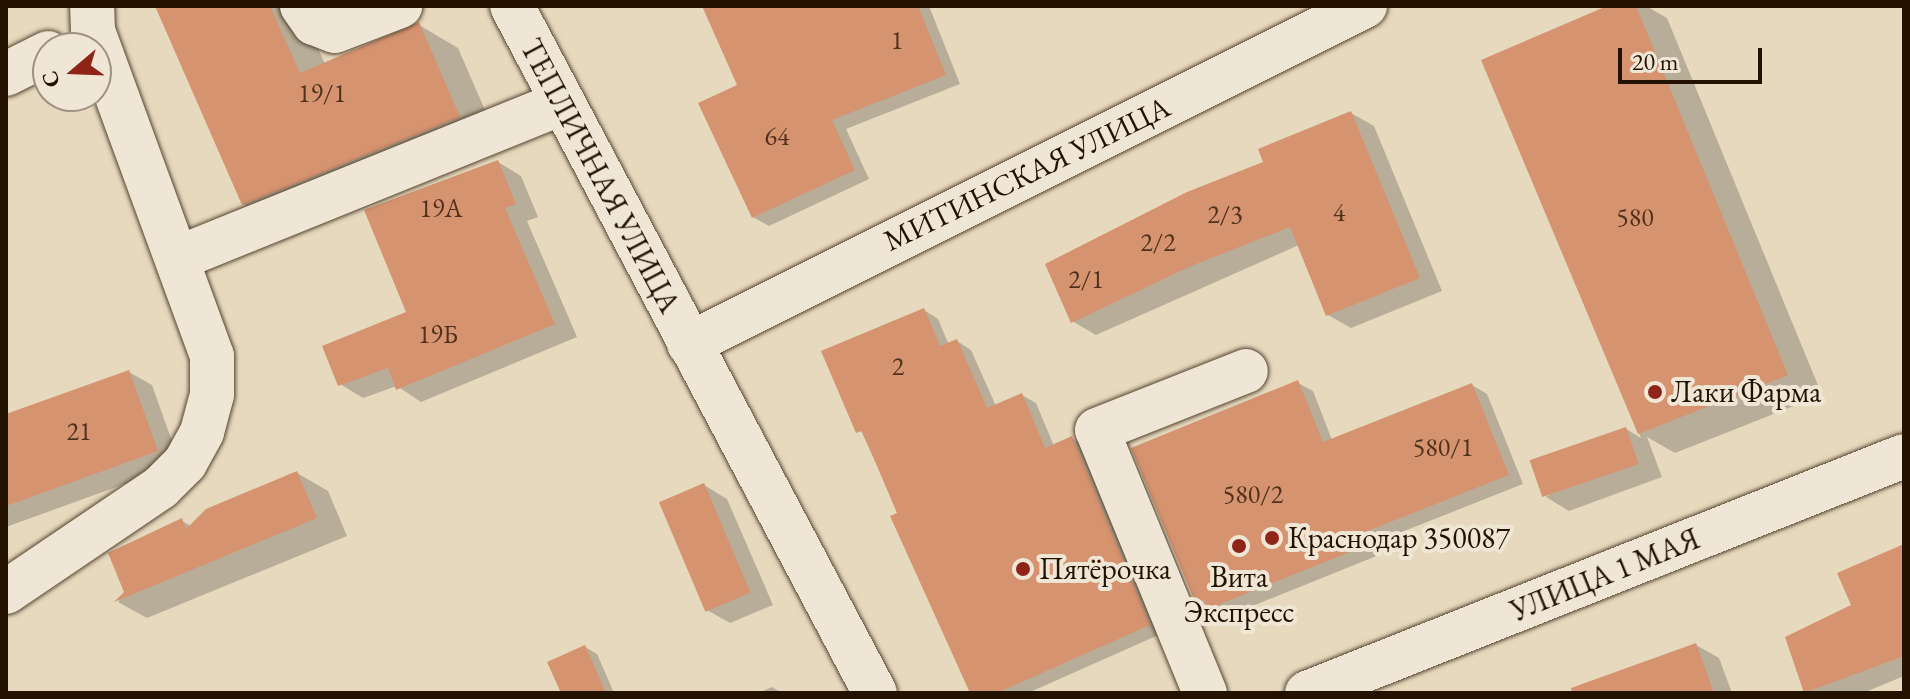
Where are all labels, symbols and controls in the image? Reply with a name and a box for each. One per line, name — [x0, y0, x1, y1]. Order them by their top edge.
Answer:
house number: 1 — [891, 25, 903, 57]
north arrow — [32, 32, 112, 112]
scale bar — [1622, 32, 1766, 82]
street label: ТЕПЛИЧНАЯ УЛИЦА — [512, 33, 688, 319]
text: 20 m — [1632, 46, 1679, 77]
text: С — [34, 67, 67, 91]
house number: 19/1 — [298, 78, 346, 110]
street label: МИТИНСКАЯ УЛИЦА — [878, 89, 1176, 259]
house number: 64 — [765, 121, 789, 153]
house number: 19А — [420, 193, 462, 225]
house number: 4 — [1333, 197, 1345, 229]
house number: 2/3 — [1207, 199, 1243, 231]
house number: 580 — [1616, 202, 1654, 234]
house number: 2/2 — [1140, 227, 1176, 259]
house number: 2/1 — [1068, 264, 1104, 296]
house number: 19Б — [418, 319, 458, 351]
house number: 2 — [892, 351, 904, 383]
place label: Лаки Фарма — [1671, 374, 1821, 410]
marker: Лаки Фарма — [1646, 383, 1664, 401]
house number: 21 — [67, 416, 91, 448]
house number: 580/1 — [1413, 432, 1473, 464]
house number: 580/2 — [1223, 479, 1283, 511]
place label: Краснодар 350087 — [1288, 520, 1510, 556]
street label: УЛИЦА 1 МАЯ — [1505, 521, 1705, 629]
marker: Краснодар 350087 — [1263, 529, 1281, 547]
marker: Вита Экспресс — [1230, 537, 1248, 555]
place label: Пятёрочка — [1039, 551, 1171, 587]
place label: Вита Экспресс — [1184, 559, 1294, 630]
marker: Пятёрочка — [1014, 560, 1032, 578]

